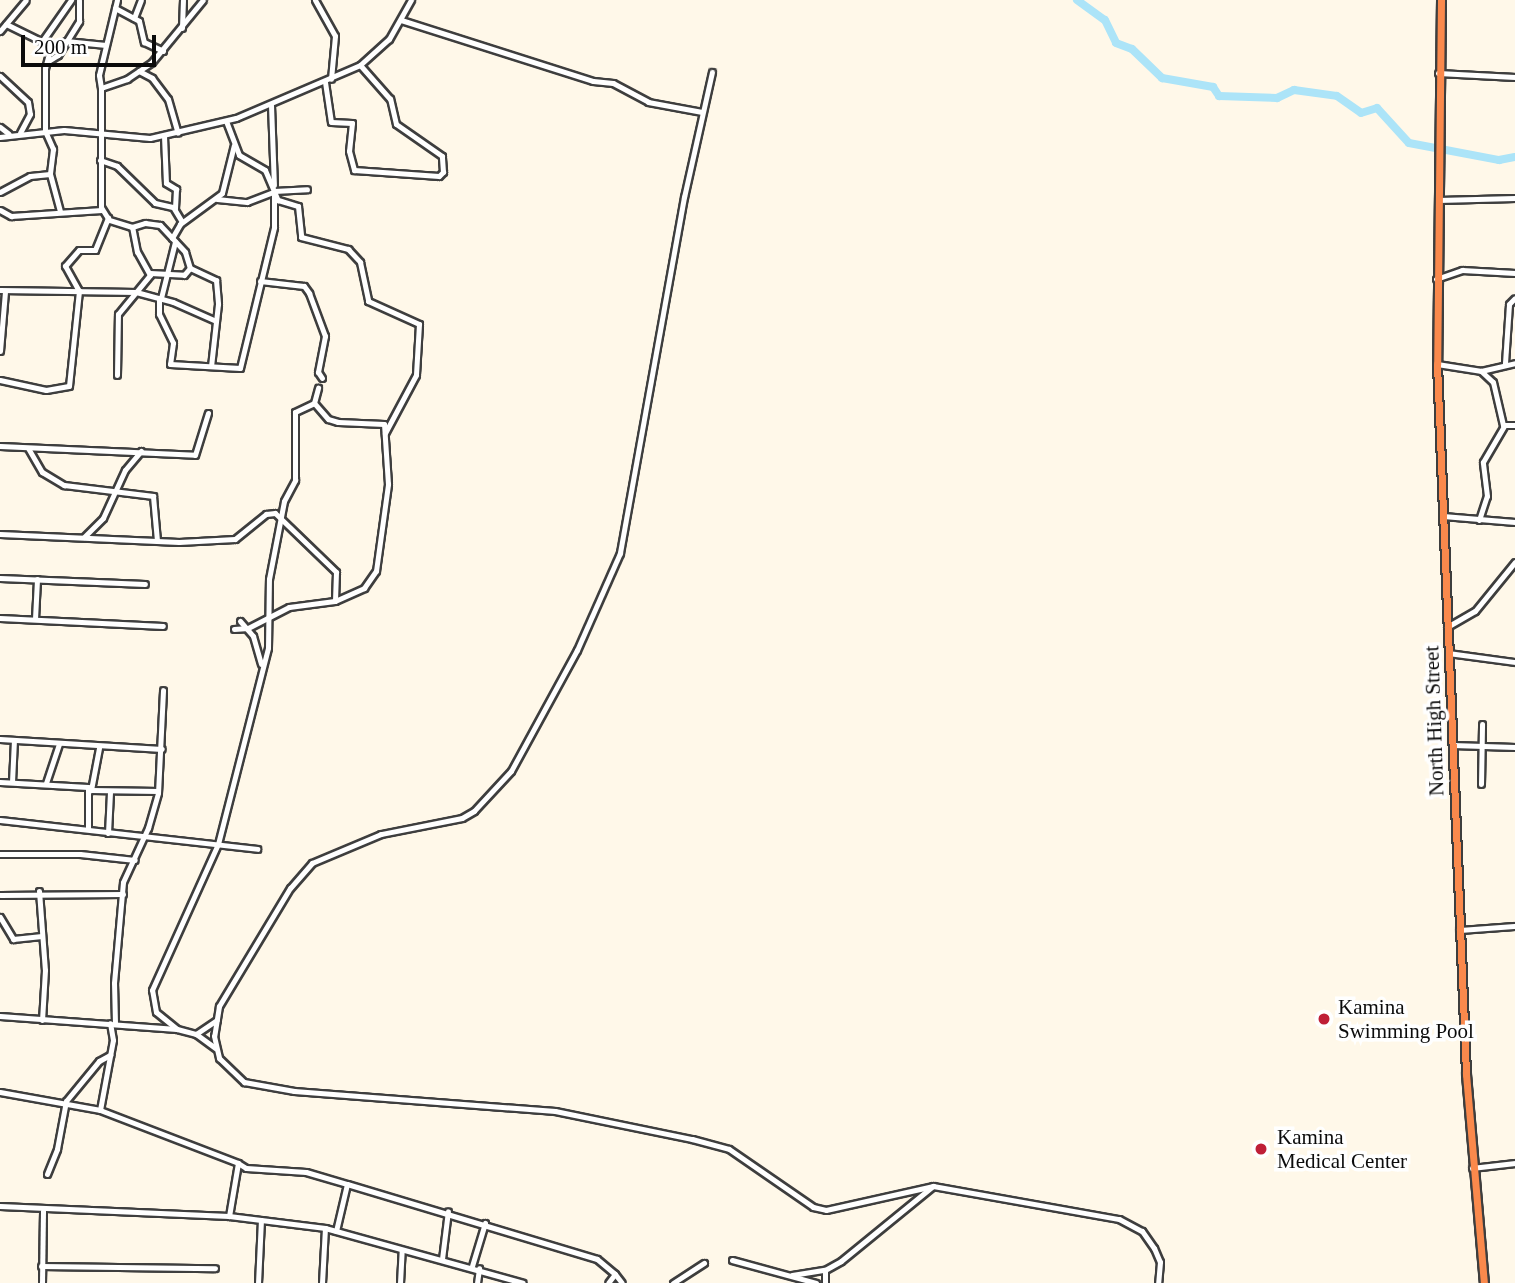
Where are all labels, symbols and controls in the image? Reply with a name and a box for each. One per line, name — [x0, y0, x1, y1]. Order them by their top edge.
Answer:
scale bar — [24, 21, 159, 65]
text: 200 m — [34, 35, 87, 59]
street label: North High Street — [1419, 645, 1449, 797]
place label: Kamina Swimming Pool — [1338, 994, 1474, 1044]
marker: Kamina Swimming Pool — [1316, 1011, 1332, 1027]
place label: Kamina Medical Center — [1277, 1124, 1407, 1174]
marker: Kamina Medical Center — [1251, 1139, 1271, 1159]

